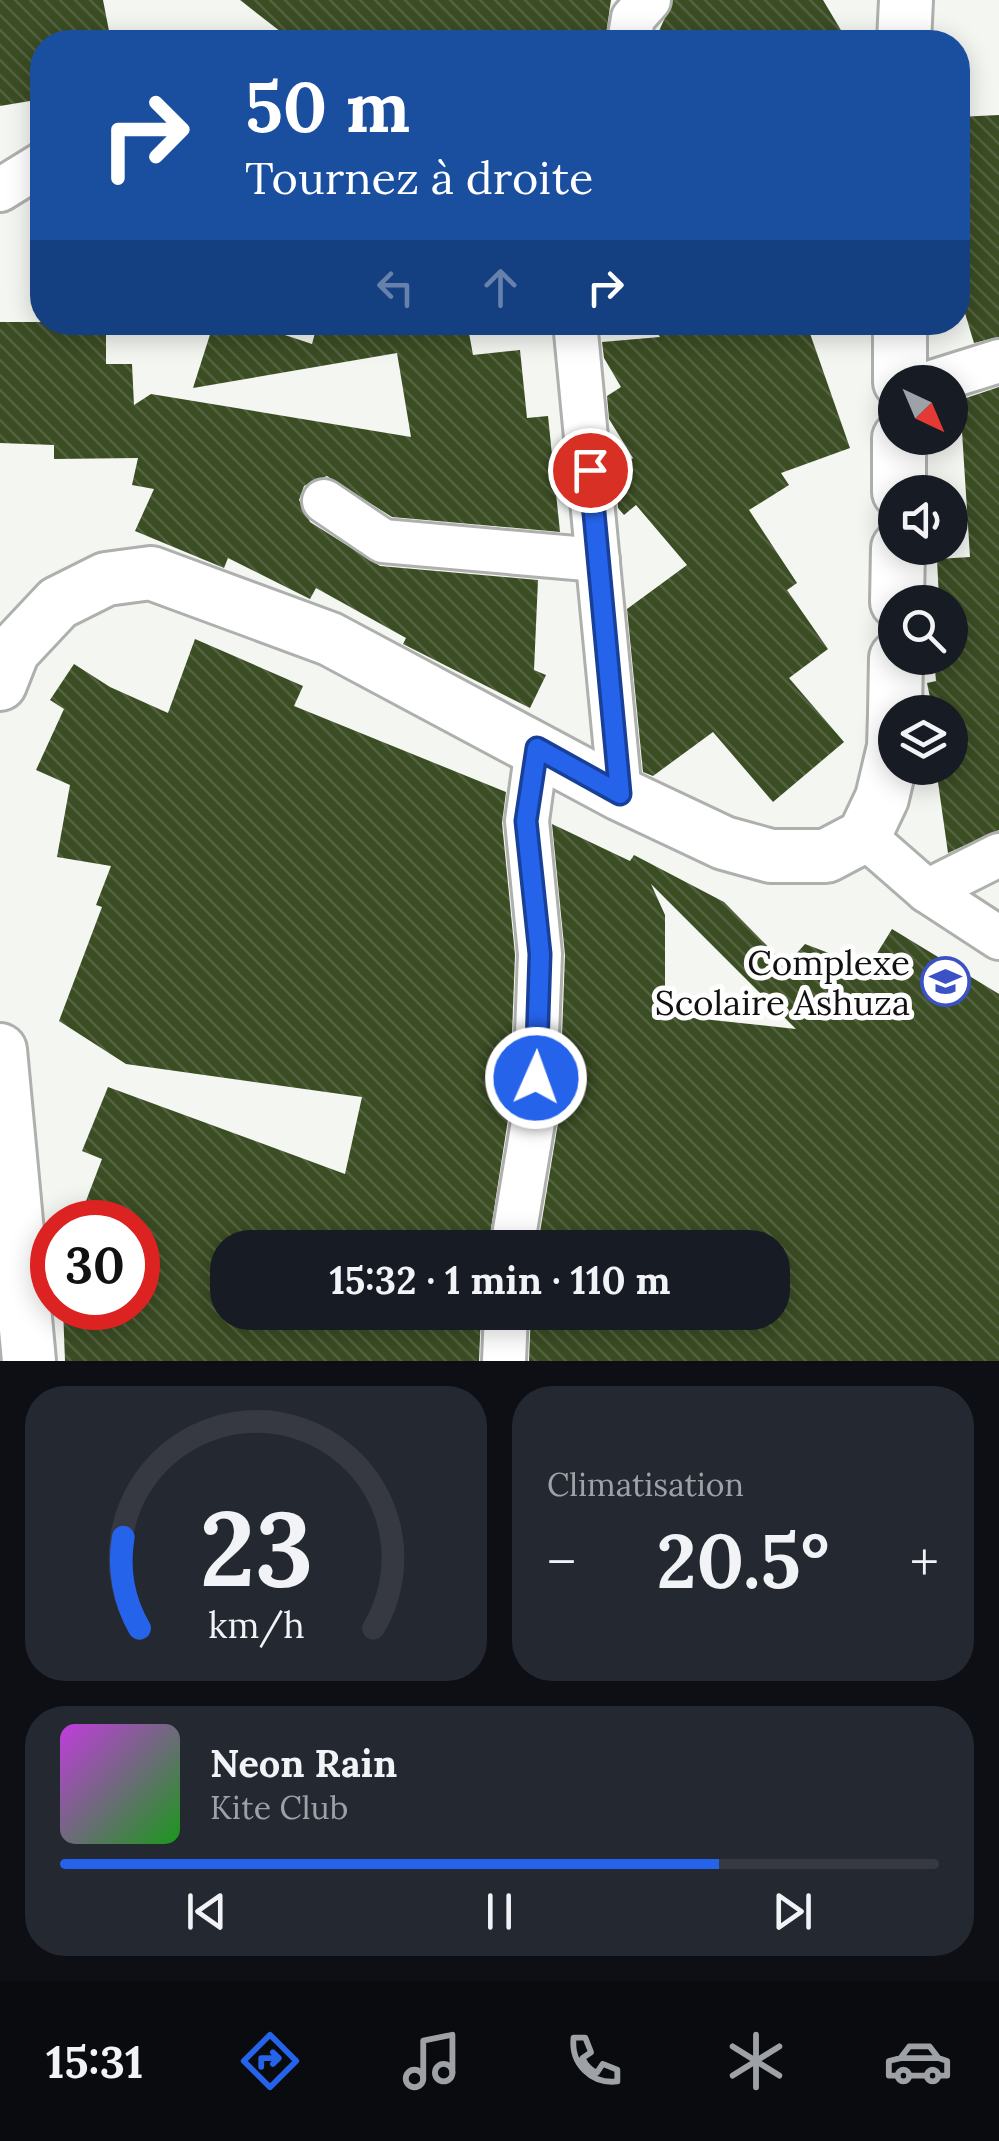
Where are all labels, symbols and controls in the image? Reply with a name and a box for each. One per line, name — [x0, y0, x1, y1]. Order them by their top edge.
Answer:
text: 50 m — [245, 62, 410, 151]
icon: right — [80, 70, 210, 200]
text: Tournez à droite — [245, 149, 593, 206]
icon: left — [368, 260, 423, 315]
icon: ahead — [473, 260, 528, 315]
icon: right — [578, 260, 633, 315]
north arrow — [878, 365, 968, 455]
map controls — [878, 365, 968, 785]
pin — [548, 428, 633, 513]
icon: arrive — [563, 443, 618, 498]
button: sound — [878, 475, 968, 565]
button: search — [878, 585, 968, 675]
button: layers — [878, 695, 968, 785]
place label: Complexe Scolaire Ashuza — [655, 940, 910, 1025]
school or university icon: Complexe Scolaire Ashuza — [919, 956, 971, 1008]
position arrow — [484, 1026, 588, 1130]
speed limit sign: 30 — [30, 1200, 160, 1330]
text: 15:32 · 1 min · 110 m — [329, 1256, 671, 1304]
text: Climatisation — [547, 1464, 744, 1505]
text: 23 — [199, 1481, 313, 1614]
text: 20.5° — [656, 1513, 830, 1609]
text: − — [547, 1527, 576, 1597]
text: + — [910, 1527, 939, 1597]
text: km/h — [208, 1602, 304, 1648]
text: Neon Rain — [210, 1739, 397, 1787]
text: Kite Club — [210, 1787, 348, 1828]
icon: previous — [179, 1884, 234, 1939]
icon: pause — [472, 1884, 527, 1939]
icon: next — [765, 1884, 820, 1939]
icon: directions — [235, 2026, 305, 2096]
icon: music — [397, 2026, 467, 2096]
icon: phone — [559, 2026, 629, 2096]
icon: climate — [721, 2026, 791, 2096]
icon: car — [883, 2026, 953, 2096]
text: 15:31 — [46, 2033, 143, 2090]

